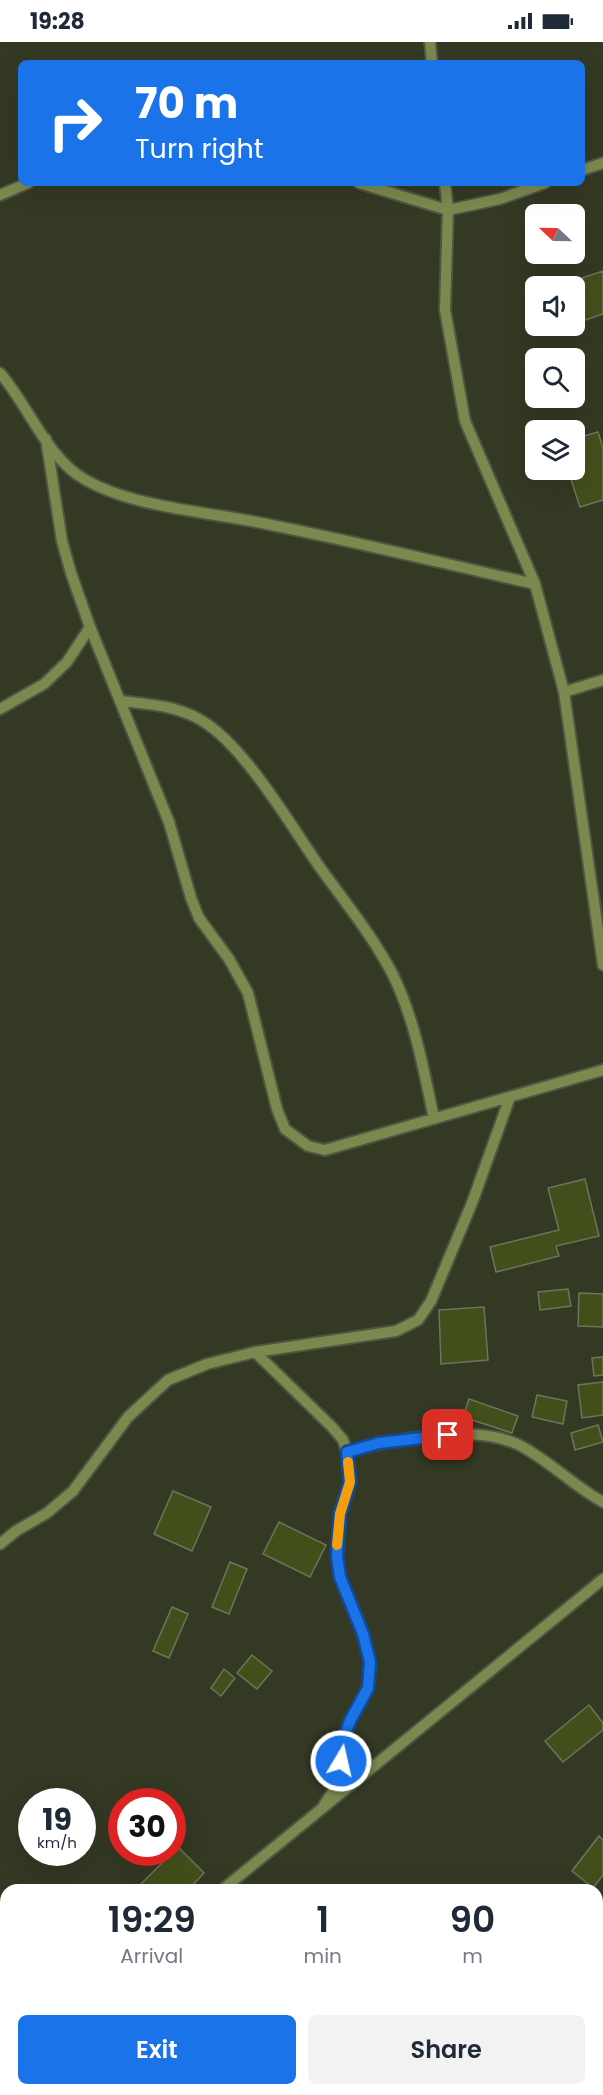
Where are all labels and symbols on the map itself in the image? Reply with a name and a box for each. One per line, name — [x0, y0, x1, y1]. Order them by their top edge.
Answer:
north arrow — [525, 204, 585, 264]
pin — [422, 1409, 473, 1460]
position arrow — [309, 1729, 373, 1793]
speed limit sign: 30 — [108, 1788, 186, 1866]

